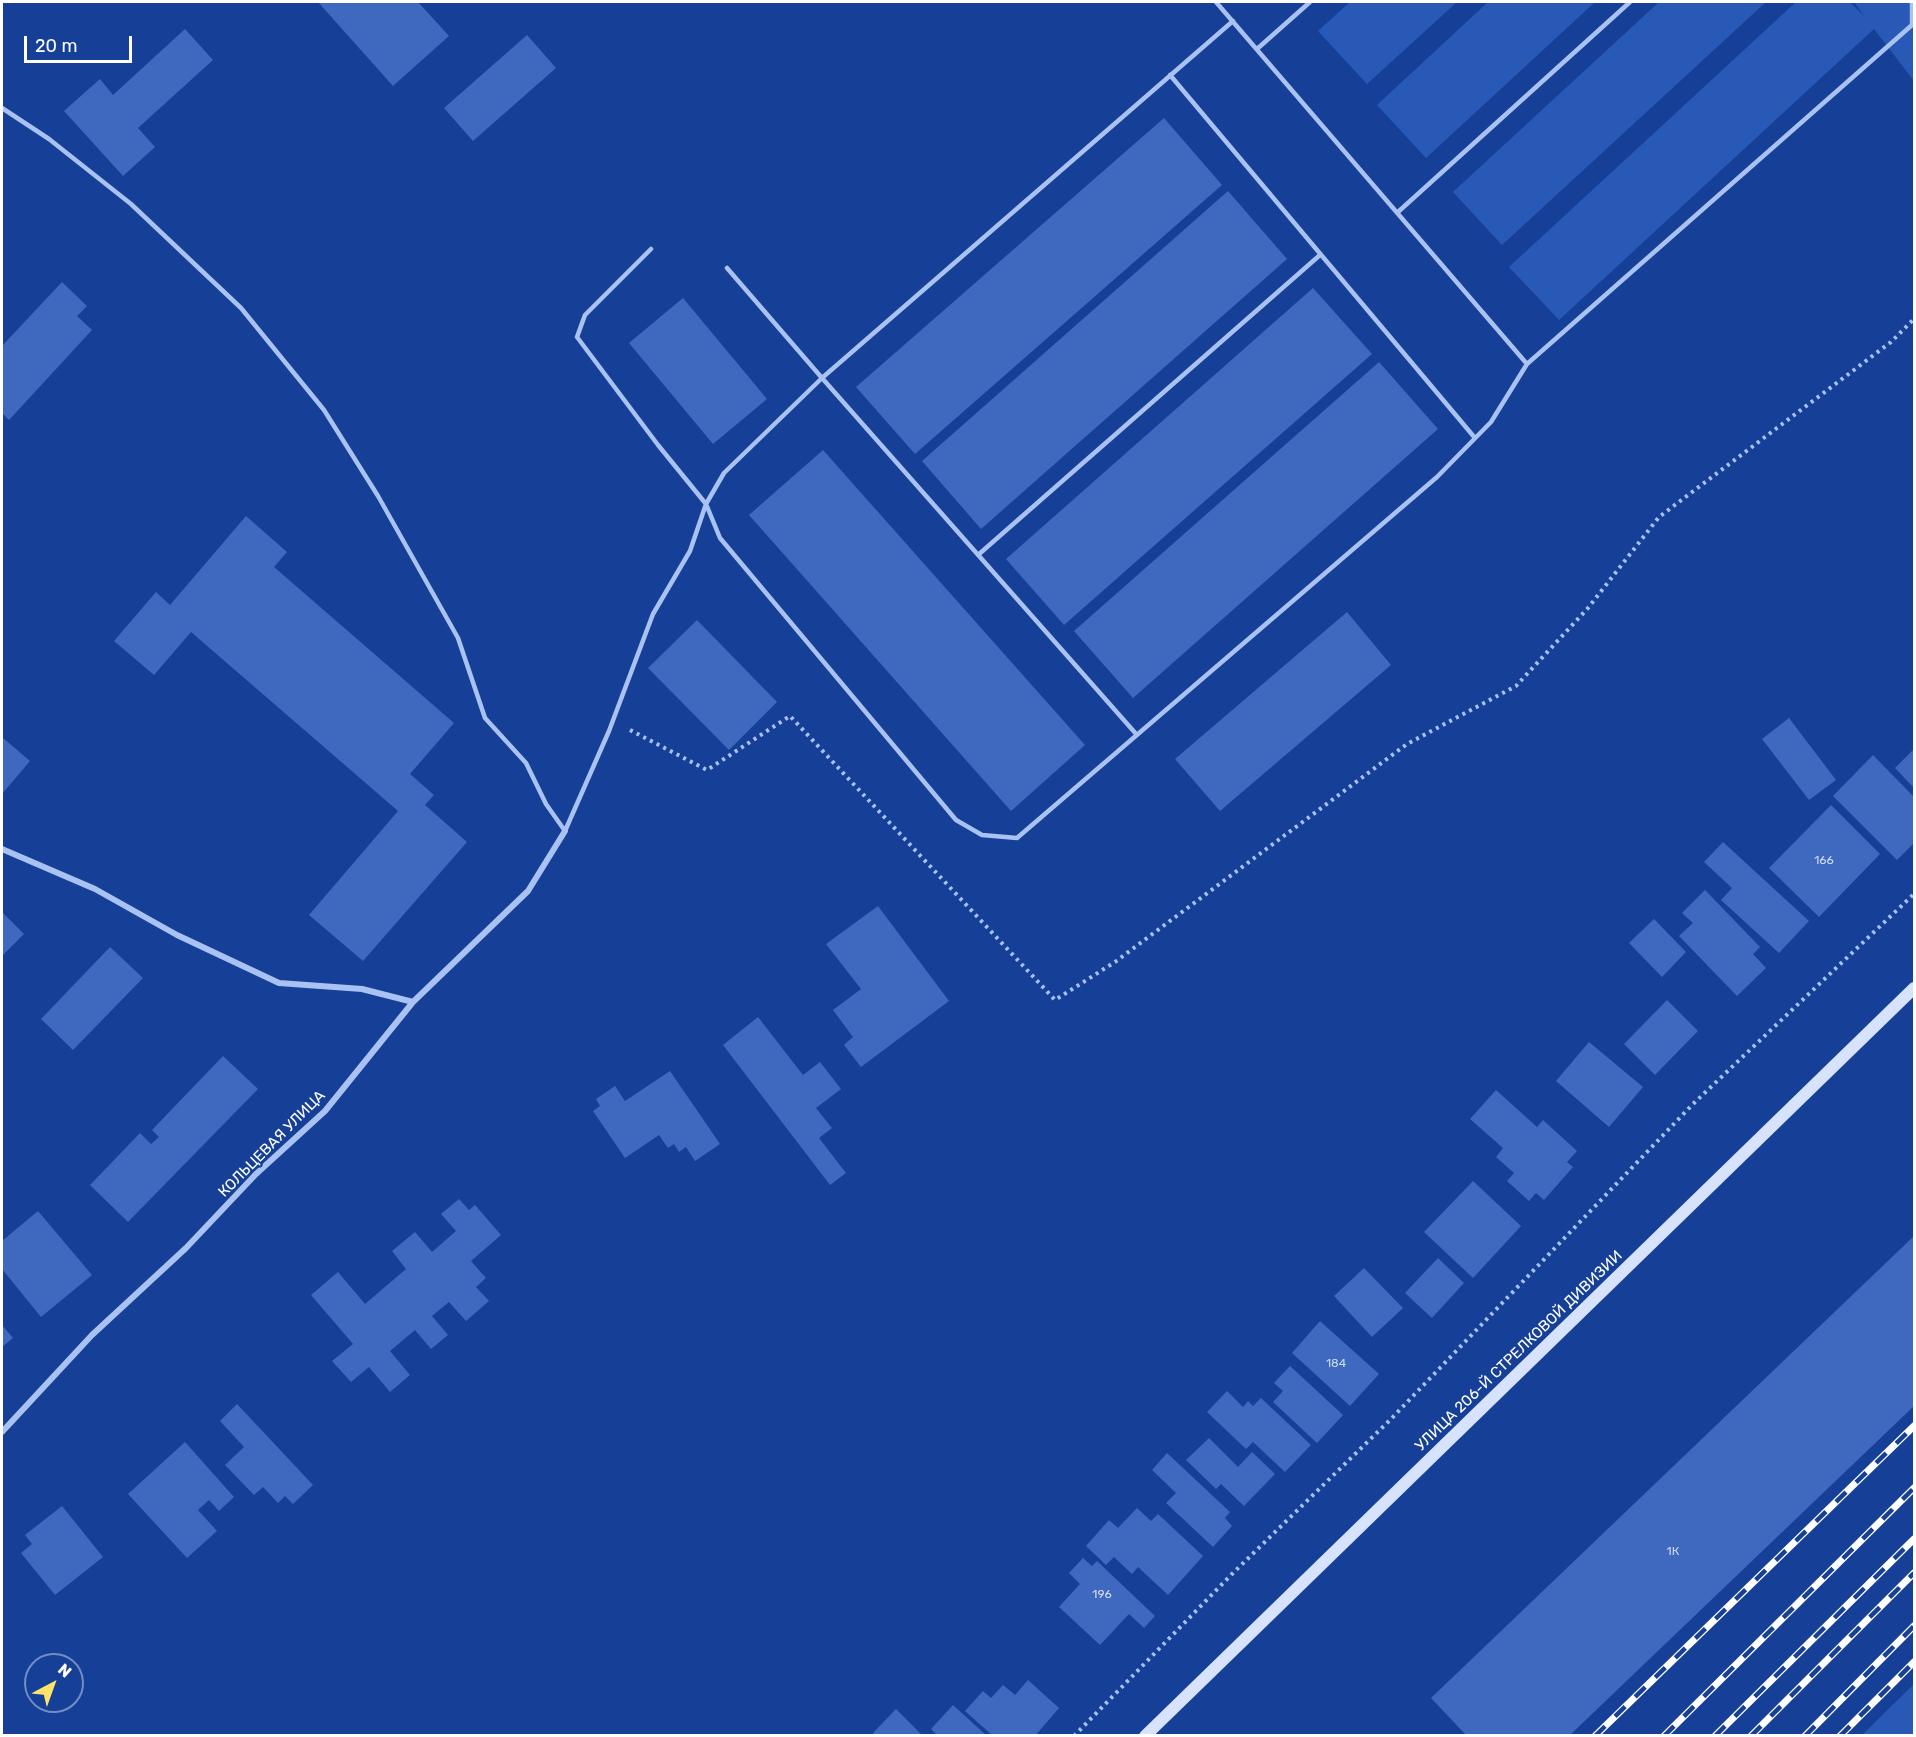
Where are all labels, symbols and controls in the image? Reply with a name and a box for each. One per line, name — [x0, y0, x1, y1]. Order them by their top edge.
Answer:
scale bar — [27, 24, 135, 62]
text: 20 m — [35, 35, 77, 57]
house number: 166 — [1814, 854, 1834, 868]
street label: КОЛЬЦЕВАЯ УЛИЦА — [215, 1087, 329, 1201]
street label: УЛИЦА 206-Й СТРЕЛКОВОЙ ДИВИЗИИ — [1412, 1247, 1626, 1455]
house number: 184 — [1326, 1357, 1346, 1371]
house number: 1К — [1667, 1545, 1679, 1559]
house number: 196 — [1092, 1588, 1112, 1602]
north arrow — [24, 1653, 84, 1713]
text: N — [54, 1660, 75, 1681]

